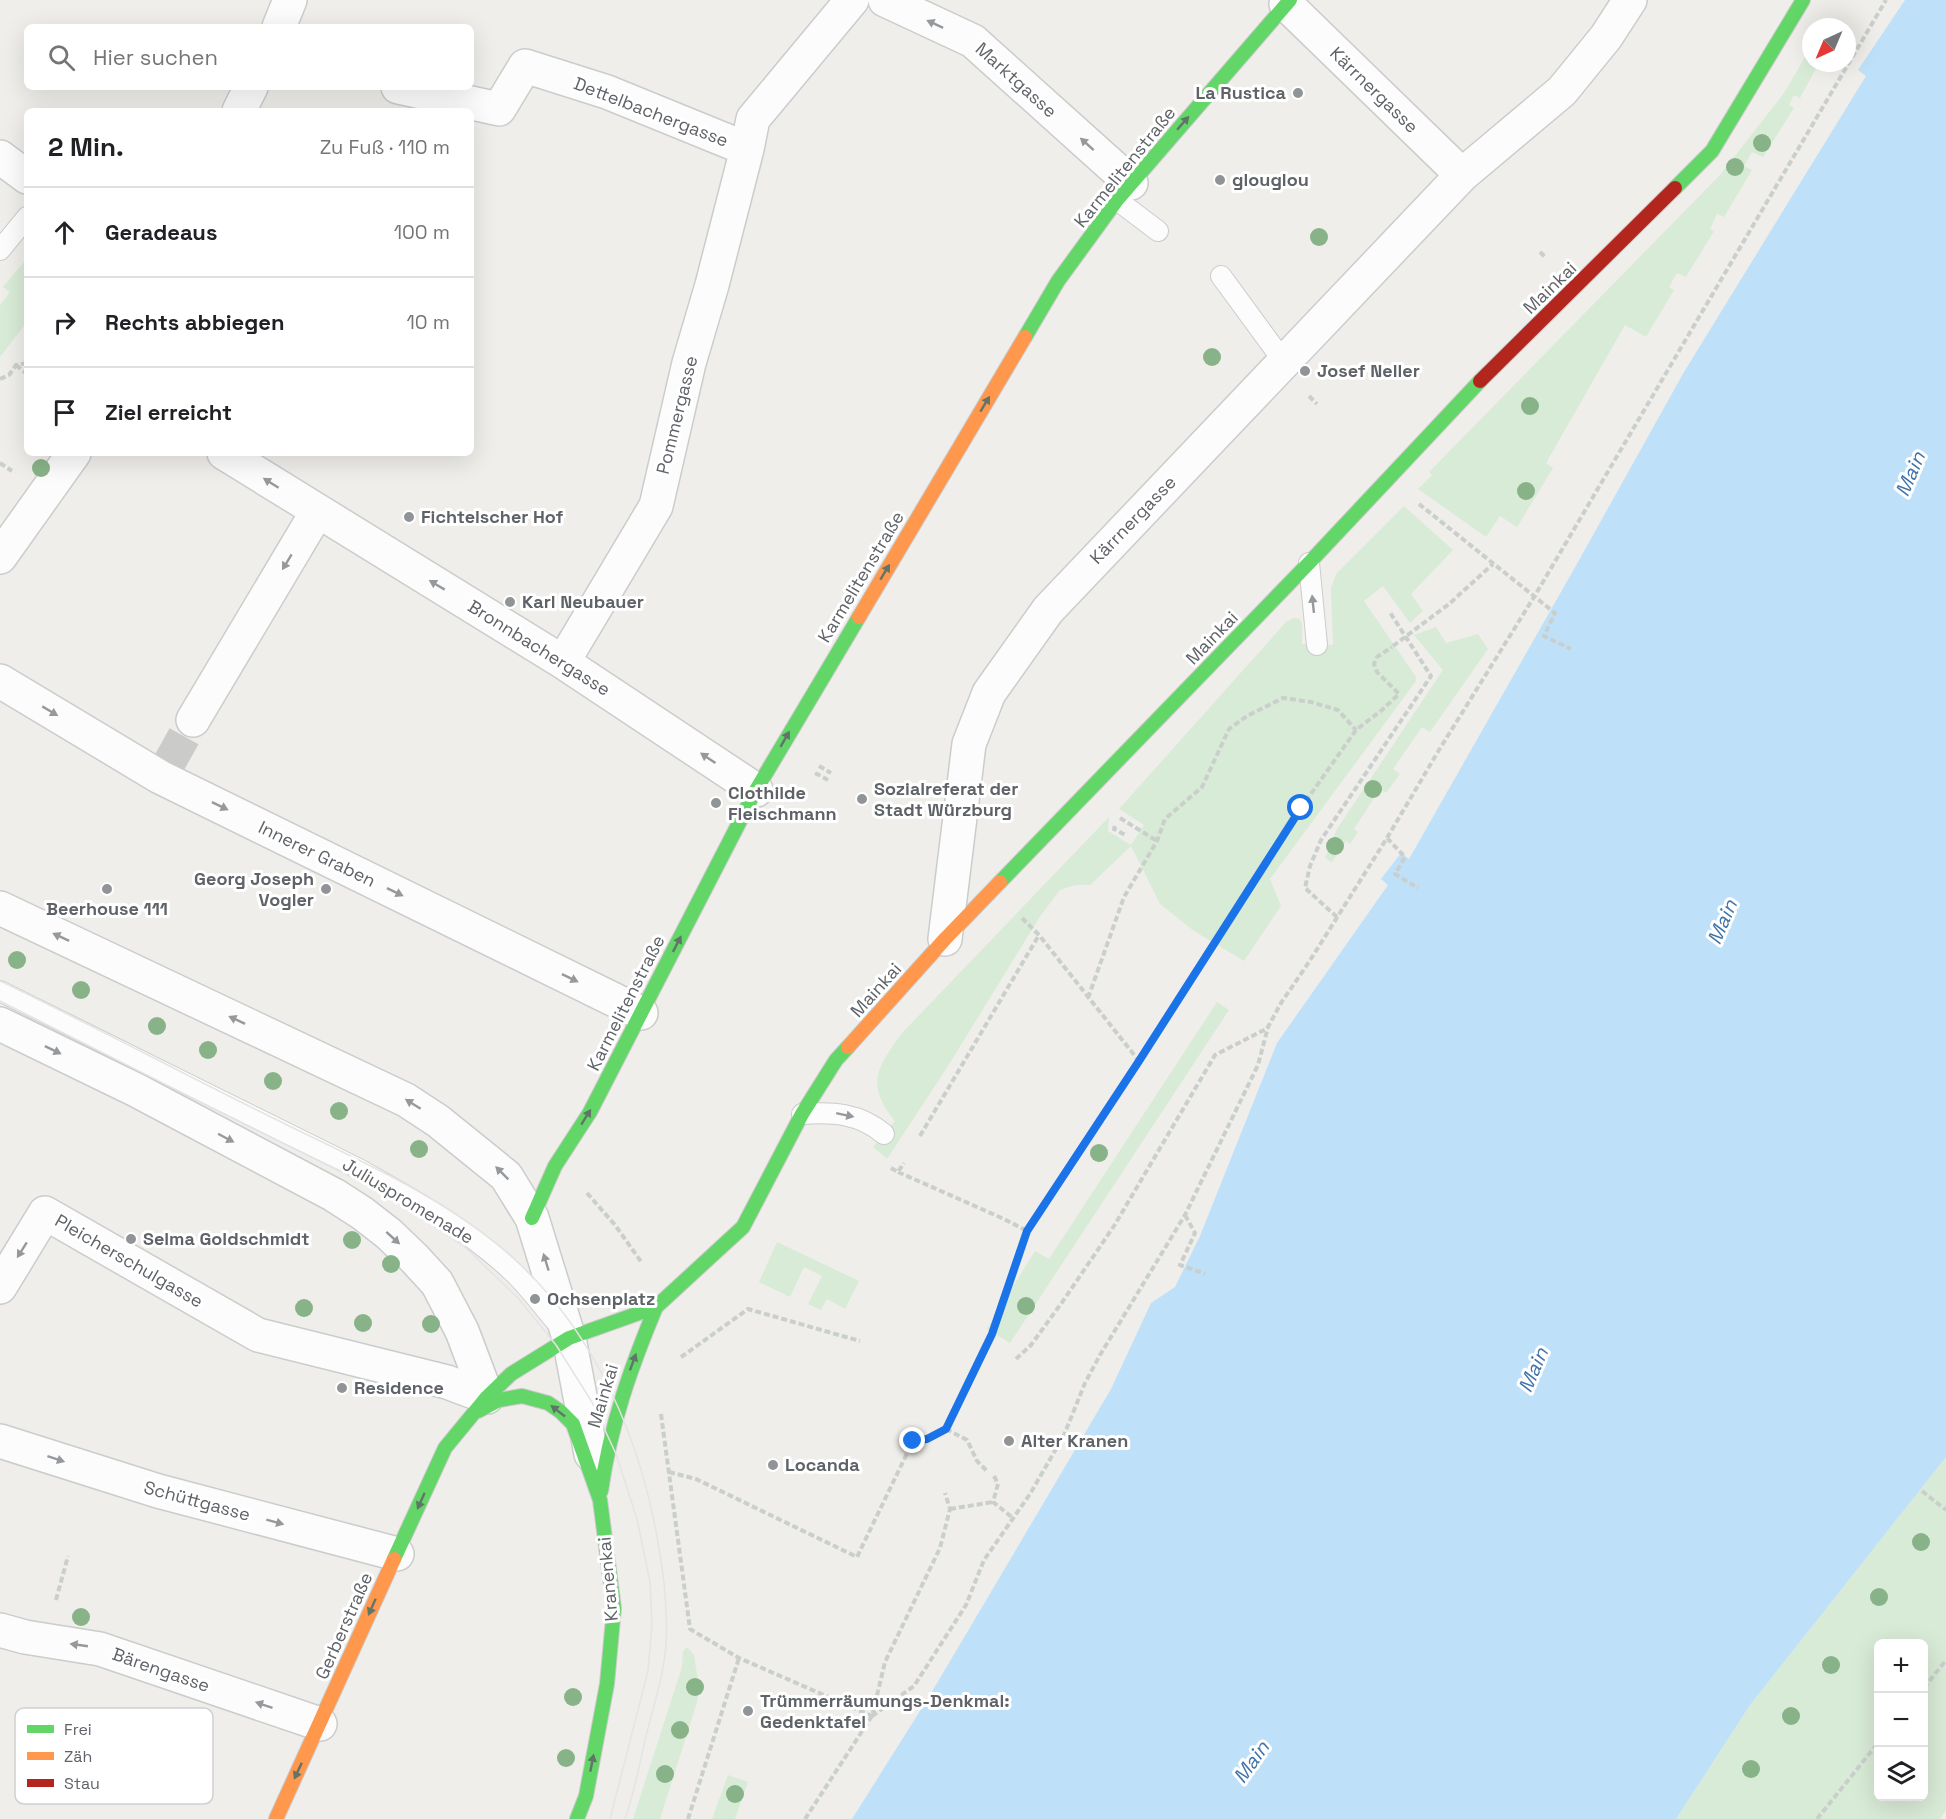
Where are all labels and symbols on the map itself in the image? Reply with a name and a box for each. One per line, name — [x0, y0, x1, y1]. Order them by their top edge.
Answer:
north arrow — [1802, 18, 1856, 72]
one-way arrow — [927, 19, 944, 28]
street label: Marktgasse — [971, 37, 1062, 122]
street label: Kärrnergasse — [1325, 42, 1424, 138]
street label: Dettelbachergasse — [571, 71, 732, 152]
place label: La Rustica — [1196, 81, 1287, 104]
marker: La Rustica — [1291, 86, 1305, 100]
street label: Karmelitenstraße — [1069, 102, 1180, 232]
one-way arrow — [1176, 116, 1189, 131]
one-way arrow — [1080, 138, 1095, 151]
place label: glouglou — [1232, 168, 1309, 191]
marker: glouglou — [1213, 173, 1227, 187]
street label: Mainkai — [1518, 257, 1581, 319]
street label: Pommergasse — [651, 353, 702, 476]
place label: Josef Neller — [1317, 359, 1420, 382]
marker: Josef Neller — [1298, 364, 1312, 378]
one-way arrow — [980, 395, 990, 412]
water label: Main — [1889, 447, 1931, 500]
street label: Kärrnergasse — [1085, 470, 1181, 569]
one-way arrow — [263, 477, 279, 488]
place label: Fichtelscher Hof — [421, 505, 564, 528]
street label: Karmelitenstraße — [812, 507, 909, 647]
marker: Fichtelscher Hof — [402, 510, 416, 524]
one-way arrow — [282, 554, 293, 570]
one-way arrow — [880, 563, 890, 580]
one-way arrow — [429, 580, 445, 591]
place label: Karl Neubauer — [522, 590, 644, 613]
street label: Bronnbachergasse — [464, 594, 615, 701]
one-way arrow — [1308, 594, 1318, 613]
marker: Karl Neubauer — [503, 595, 517, 609]
street label: Mainkai — [1181, 606, 1243, 669]
one-way arrow — [42, 705, 58, 716]
one-way arrow — [780, 731, 791, 747]
one-way arrow — [700, 752, 716, 764]
place label: Sozialreferat der Stadt Würzburg — [874, 777, 1018, 821]
place label: Clothilde Fleischmann — [728, 781, 837, 825]
marker: Sozialreferat der Stadt Würzburg — [855, 792, 869, 806]
route start — [1287, 794, 1313, 820]
marker: Clothilde Fleischmann — [709, 796, 723, 810]
one-way arrow — [211, 802, 228, 811]
street label: Innerer Graben — [255, 815, 380, 892]
place label: Georg Joseph Vogler — [194, 867, 314, 911]
marker: Beerhouse 111 — [100, 882, 114, 896]
marker: Georg Joseph Vogler — [319, 882, 333, 896]
one-way arrow — [386, 888, 403, 897]
water label: Main — [1701, 895, 1743, 948]
place label: Beerhouse 111 — [46, 897, 168, 920]
street label: Karmelitenstraße — [581, 931, 670, 1074]
one-way arrow — [52, 932, 69, 941]
one-way arrow — [672, 935, 682, 952]
street label: Mainkai — [845, 958, 906, 1022]
one-way arrow — [561, 973, 579, 983]
one-way arrow — [229, 1015, 246, 1024]
one-way arrow — [44, 1045, 61, 1054]
one-way arrow — [405, 1099, 421, 1110]
one-way arrow — [581, 1109, 592, 1125]
one-way arrow — [836, 1111, 855, 1120]
one-way arrow — [218, 1133, 235, 1143]
street label: Juliuspromenade — [338, 1152, 478, 1249]
one-way arrow — [495, 1166, 509, 1180]
street label: Pleicherschulgasse — [51, 1209, 207, 1312]
place label: Selma Goldschmidt — [143, 1227, 310, 1250]
one-way arrow — [385, 1231, 400, 1244]
marker: Selma Goldschmidt — [124, 1232, 138, 1246]
one-way arrow — [16, 1242, 27, 1258]
one-way arrow — [541, 1253, 550, 1271]
place label: Ochsenplatz — [547, 1287, 655, 1310]
marker: Ochsenplatz — [528, 1292, 542, 1306]
water label: Main — [1512, 1343, 1554, 1396]
one-way arrow — [629, 1353, 638, 1371]
street label: Mainkai — [582, 1361, 623, 1431]
place label: Residence — [354, 1376, 444, 1399]
marker: Residence — [335, 1381, 349, 1395]
one-way arrow — [550, 1404, 566, 1417]
route end — [899, 1427, 925, 1453]
place label: Alter Kranen — [1021, 1429, 1128, 1452]
marker: Alter Kranen — [1002, 1434, 1016, 1448]
place label: Locanda — [785, 1453, 860, 1476]
one-way arrow — [47, 1455, 65, 1464]
marker: Locanda — [766, 1458, 780, 1472]
street label: Schüttgasse — [141, 1475, 253, 1526]
one-way arrow — [416, 1492, 426, 1510]
one-way arrow — [266, 1518, 285, 1528]
street label: Kranenkai — [592, 1536, 623, 1622]
street label: Gerberstraße — [310, 1569, 377, 1683]
one-way arrow — [368, 1599, 377, 1616]
one-way arrow — [69, 1641, 88, 1650]
street label: Bärengasse — [109, 1642, 213, 1697]
place label: Trümmerräumungs-Denkmal: Gedenktafel — [760, 1689, 1010, 1733]
one-way arrow — [255, 1699, 273, 1709]
marker: Trümmerräumungs-Denkmal: Gedenktafel — [741, 1704, 755, 1718]
legend — [15, 1708, 213, 1804]
text: Frei — [64, 1719, 92, 1740]
water label: Main — [1227, 1735, 1275, 1788]
text: Zäh — [64, 1746, 92, 1767]
one-way arrow — [588, 1753, 597, 1772]
one-way arrow — [293, 1763, 302, 1780]
text: Stau — [64, 1773, 100, 1794]

